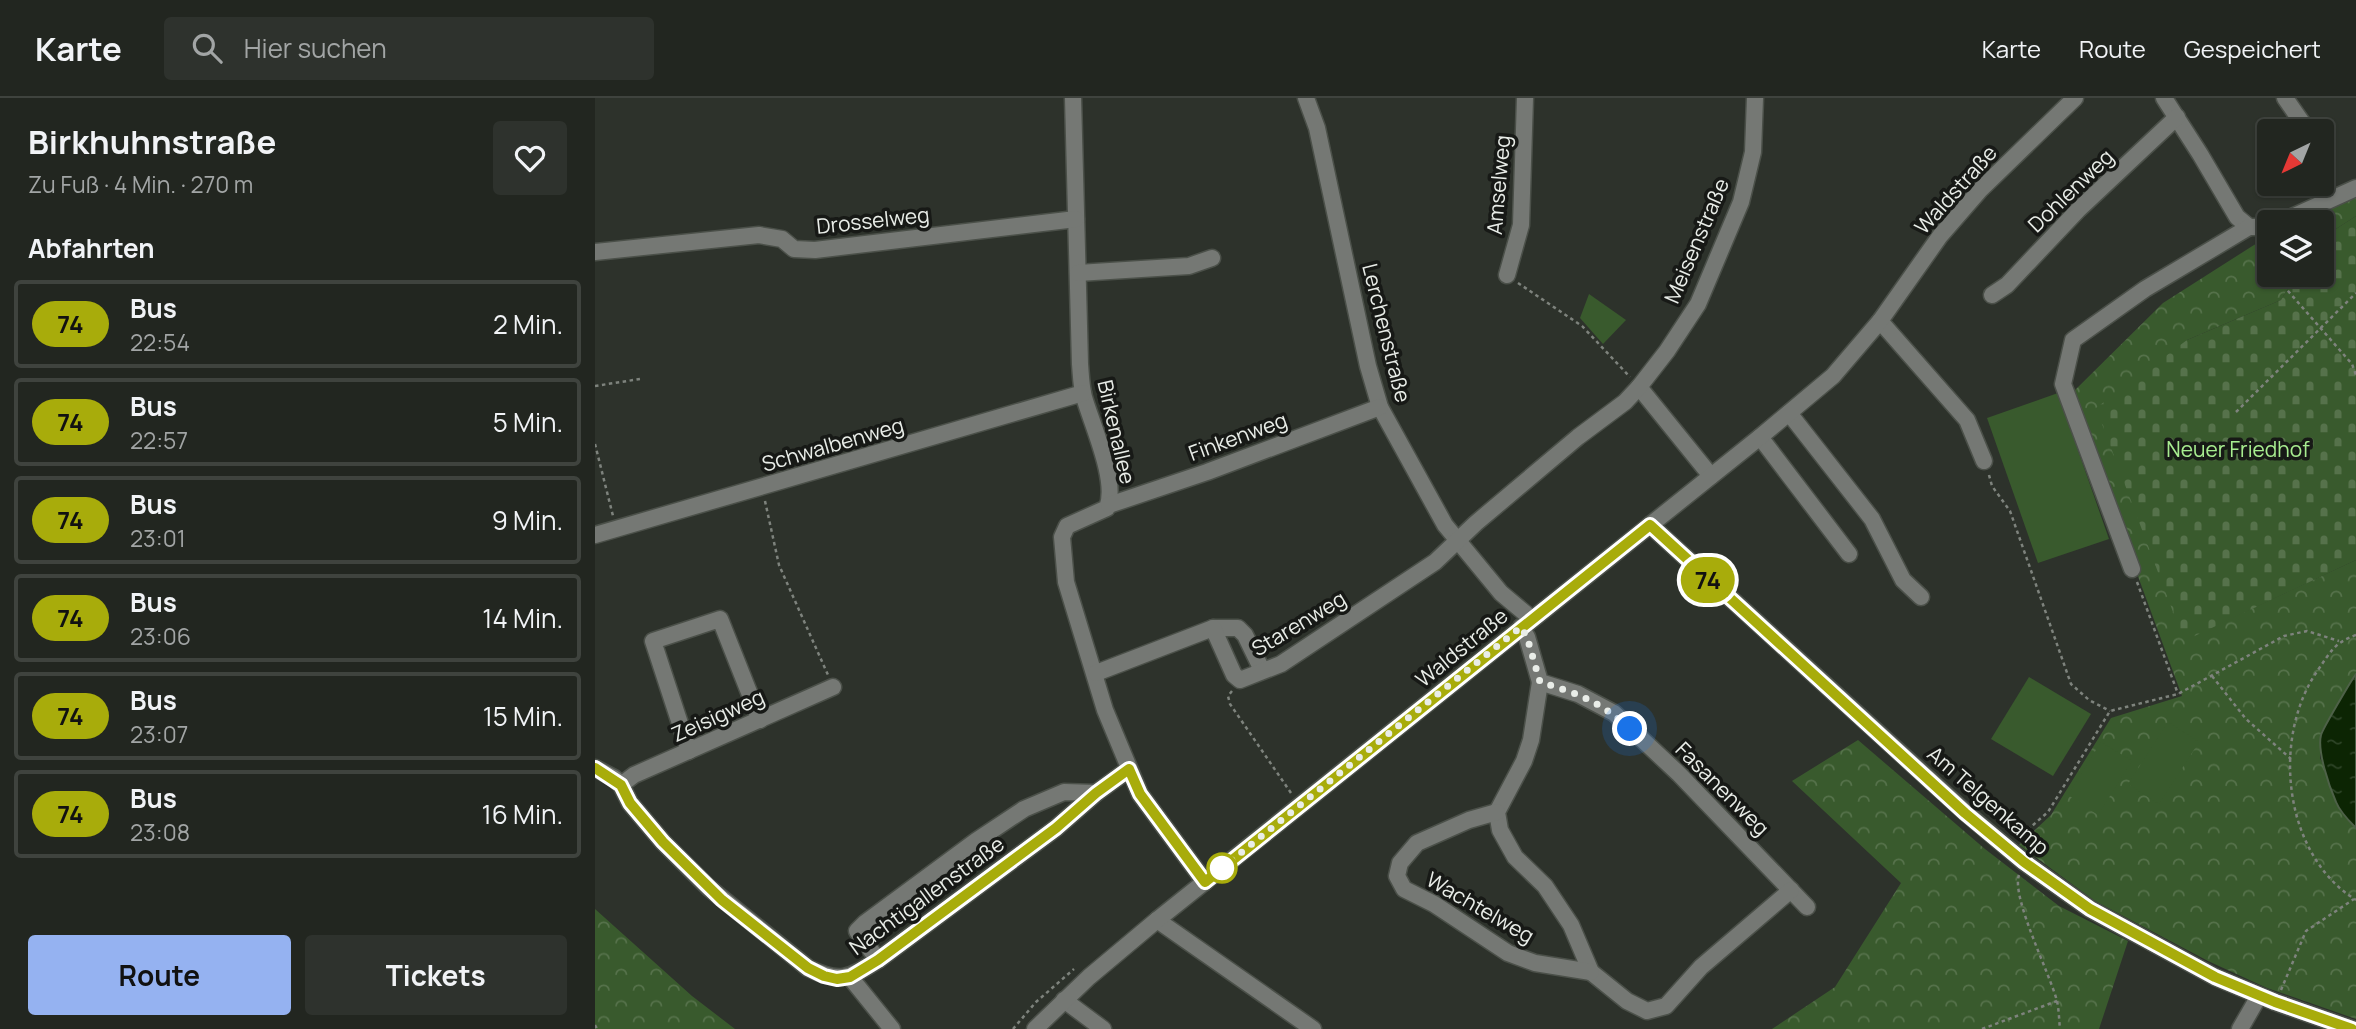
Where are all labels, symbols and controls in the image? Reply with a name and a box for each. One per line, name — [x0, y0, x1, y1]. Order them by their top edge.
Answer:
search box — [164, 17, 654, 80]
text: Karte — [35, 26, 122, 71]
icon: search — [188, 29, 226, 67]
text: Hier suchen — [244, 30, 387, 66]
text: Karte — [1982, 32, 2041, 65]
text: Route — [2079, 32, 2146, 65]
text: Gespeichert — [2184, 32, 2321, 65]
text: Birkhuhnstraße — [28, 119, 276, 164]
north arrow — [2257, 119, 2335, 196]
map controls — [2257, 119, 2334, 287]
button: heart — [493, 121, 567, 195]
street label: Amselweg — [1480, 134, 1516, 236]
street label: Waldstraße — [1908, 139, 2003, 240]
street label: Dohlenweg — [2021, 142, 2119, 238]
text: Zu Fuß · 4 Min. · 270 m — [28, 168, 253, 200]
street label: Meisenstraße — [1657, 174, 1735, 307]
street label: Drosselweg — [815, 200, 931, 240]
button: layers — [2257, 210, 2334, 287]
text: Abfahrten — [28, 230, 155, 266]
street label: Lerchenstraße — [1356, 260, 1418, 405]
text: Bus — [130, 290, 177, 326]
text: 2 Min. — [493, 306, 563, 342]
text: 74 — [57, 307, 84, 340]
text: 22:54 — [130, 326, 190, 358]
street label: Birkenallee — [1091, 377, 1143, 487]
text: Bus — [130, 388, 177, 424]
text: 5 Min. — [493, 404, 563, 440]
text: 74 — [57, 405, 84, 438]
street label: Finkenweg — [1184, 405, 1291, 467]
street label: Schwalbenweg — [759, 410, 907, 478]
text: 22:57 — [130, 424, 188, 456]
park label: Neuer Friedhof — [2166, 435, 2310, 463]
text: Bus — [130, 486, 177, 522]
text: 9 Min. — [492, 502, 563, 538]
text: 74 — [57, 503, 84, 536]
text: 23:01 — [130, 522, 186, 554]
line badge: 74 — [1677, 557, 1739, 603]
text: 74 — [1695, 563, 1721, 596]
text: Bus — [130, 584, 177, 620]
street label: Starenweg — [1246, 584, 1351, 662]
text: 14 Min. — [482, 600, 563, 636]
text: 74 — [57, 601, 84, 634]
street label: Waldstraße — [1410, 601, 1513, 693]
text: 23:06 — [130, 620, 191, 652]
text: Bus — [130, 682, 177, 718]
street label: Zeisigweg — [667, 682, 768, 748]
text: 15 Min. — [483, 698, 563, 734]
text: 74 — [57, 699, 84, 732]
your location — [1612, 711, 1647, 746]
text: 23:07 — [130, 718, 188, 750]
street label: Fasanenweg — [1670, 735, 1776, 841]
street label: Am Telgenkamp — [1922, 740, 2055, 861]
text: Bus — [130, 780, 177, 816]
text: 16 Min. — [482, 796, 563, 832]
text: 74 — [57, 797, 84, 830]
text: 23:08 — [130, 816, 190, 848]
street label: Nachtigallenstraße — [843, 830, 1009, 961]
unlabelled marker — [1207, 853, 1237, 883]
street label: Wachtelweg — [1422, 865, 1539, 949]
button: Route — [28, 935, 291, 1015]
button: Tickets — [305, 935, 567, 1015]

